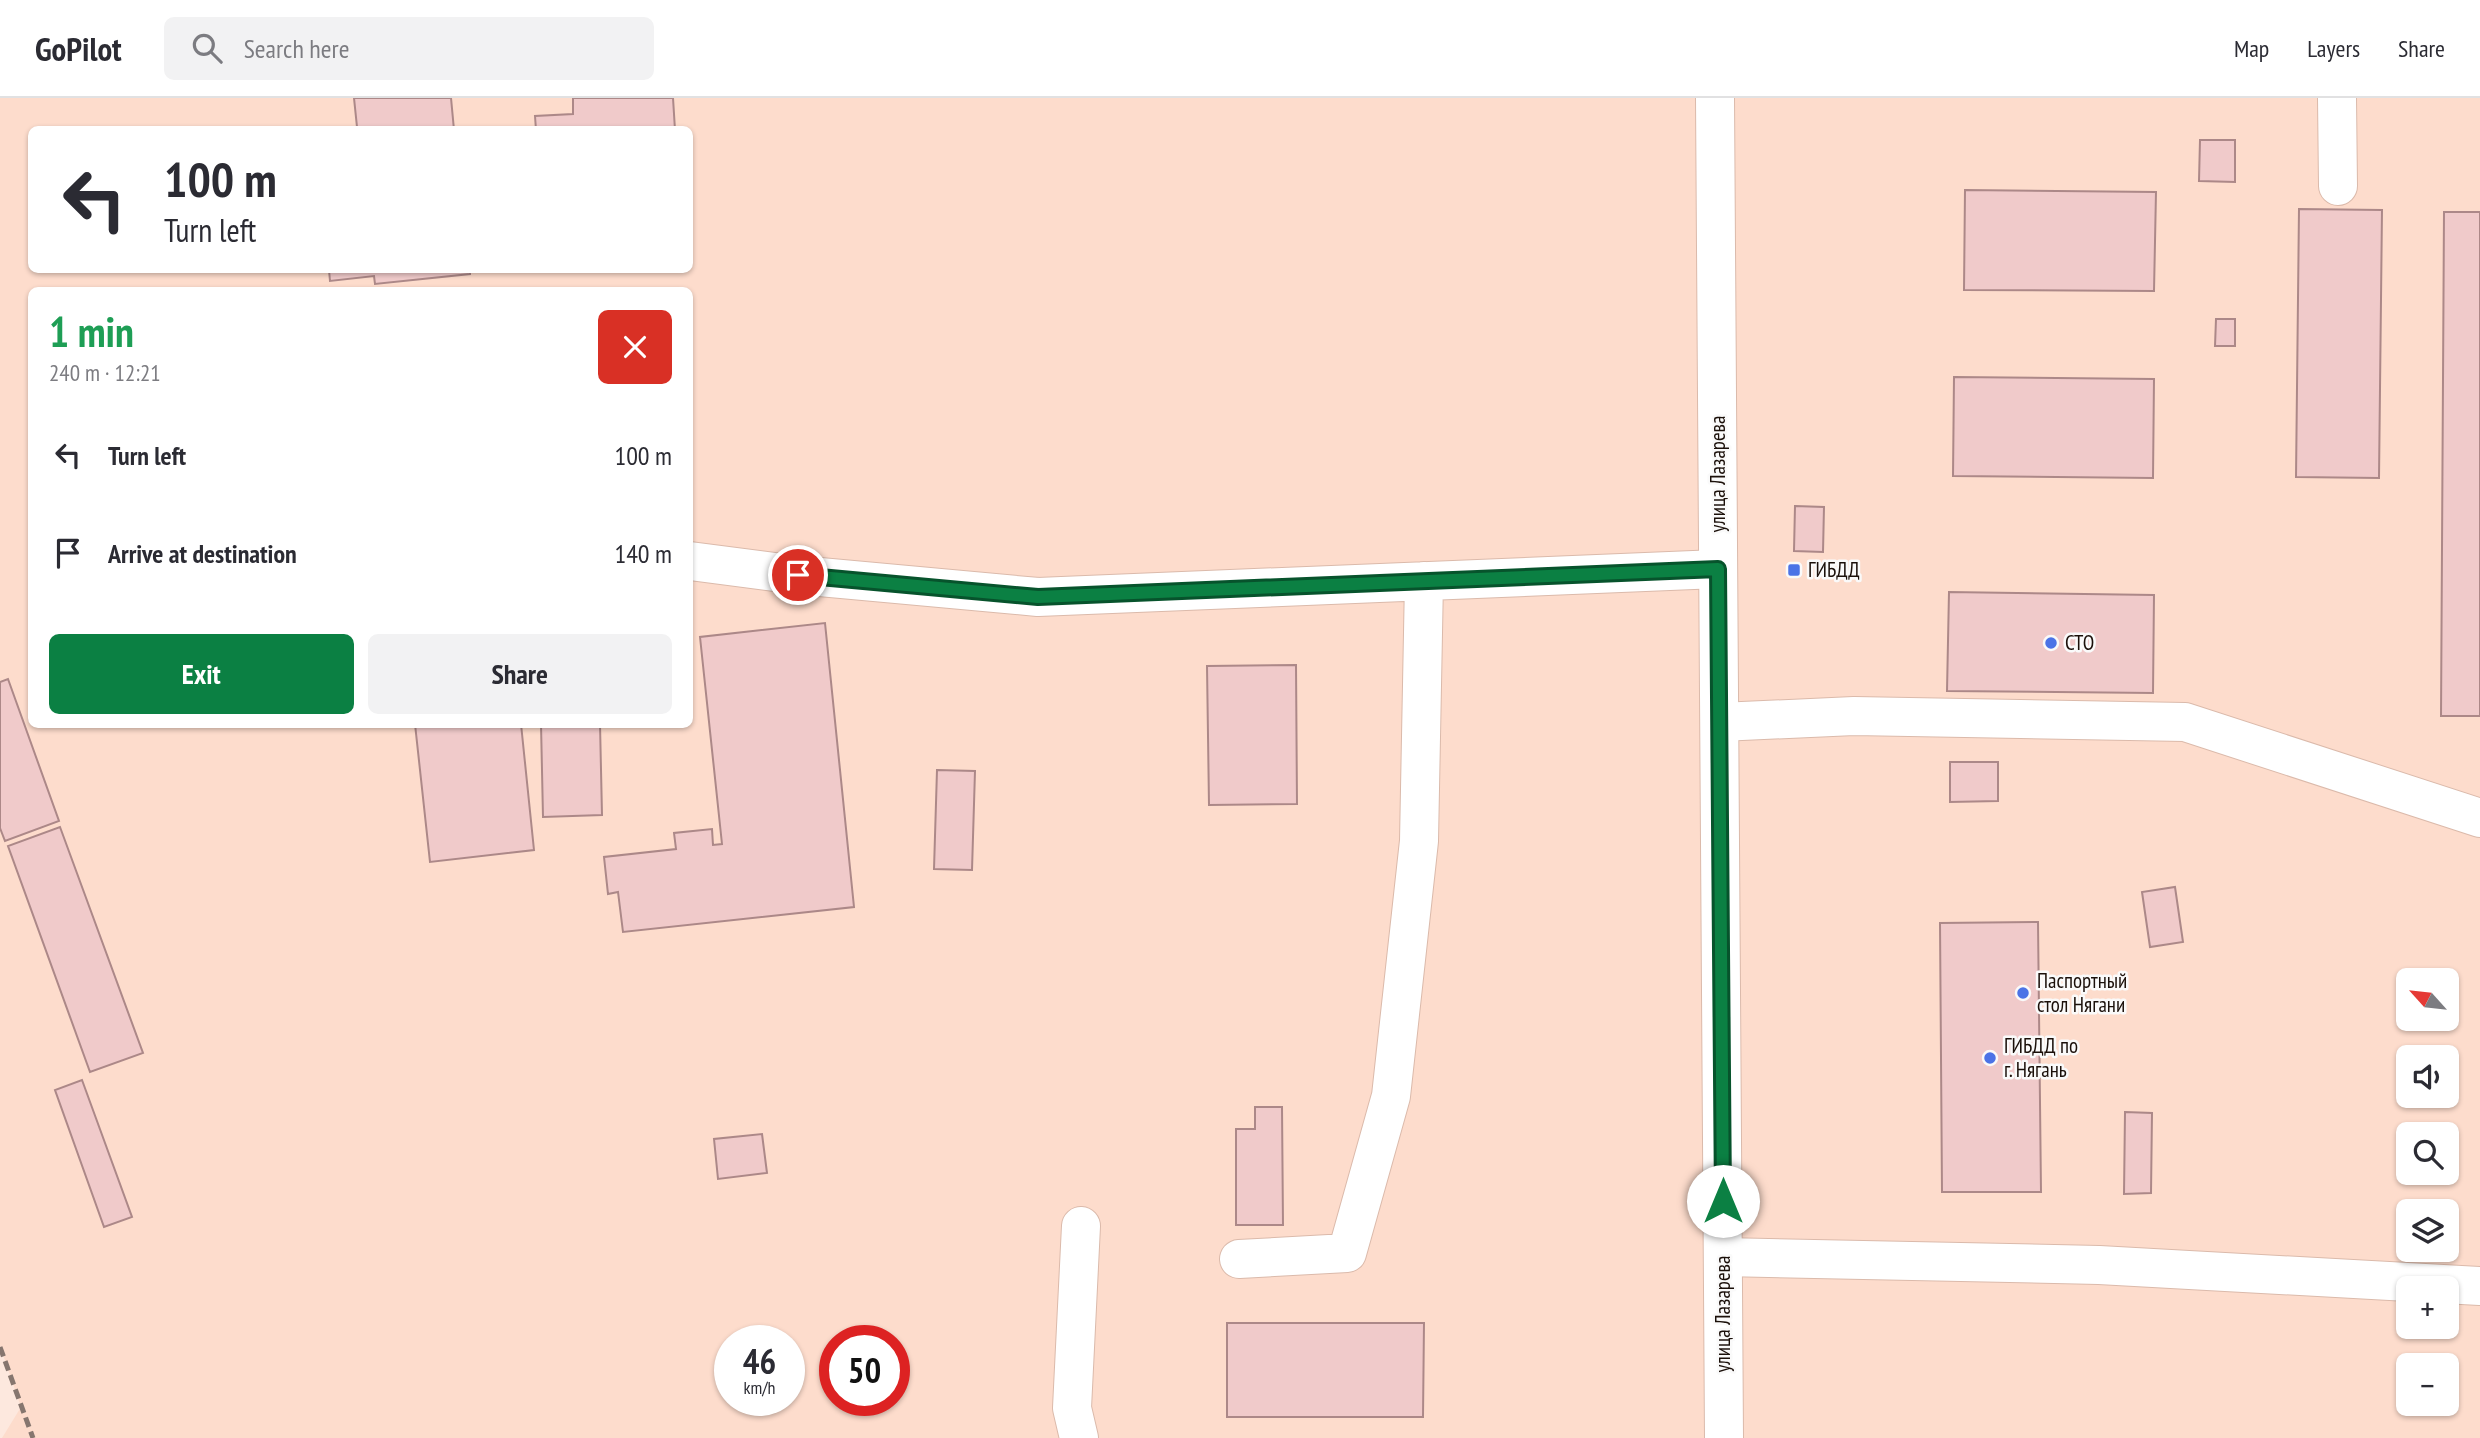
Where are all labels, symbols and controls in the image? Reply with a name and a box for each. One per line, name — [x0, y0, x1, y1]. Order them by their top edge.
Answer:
search box — [164, 17, 654, 80]
text: GoPilot — [35, 27, 122, 70]
icon: search — [188, 29, 226, 67]
text: Search here — [244, 32, 349, 65]
text: Map — [2234, 33, 2269, 64]
text: Layers — [2307, 33, 2360, 64]
text: Share — [2398, 33, 2445, 64]
text: 100 m — [164, 147, 277, 211]
icon: left — [49, 154, 140, 245]
text: Turn left — [164, 209, 256, 251]
text: 1 min — [49, 304, 134, 359]
button: close — [598, 310, 672, 384]
text: 240 m · 12:21 — [49, 358, 161, 387]
street label: улица Лазарева — [1704, 416, 1731, 532]
icon: left — [49, 436, 87, 474]
text: Turn left — [108, 439, 186, 472]
text: 100 m — [614, 439, 672, 472]
icon: arrive — [49, 534, 87, 572]
text: Arrive at destination — [108, 537, 297, 570]
text: 140 m — [614, 537, 672, 570]
pin — [768, 545, 828, 605]
icon: arrive — [779, 556, 817, 594]
place label: ГИБДД — [1808, 556, 1860, 583]
marker: ГИБДД — [1786, 562, 1802, 578]
place label: СТО — [2065, 629, 2094, 656]
button: Exit — [49, 634, 354, 714]
button: Share — [368, 634, 672, 714]
marker: СТО — [2043, 635, 2059, 651]
place label: Паспортный стол Нягани — [2037, 967, 2127, 1018]
north arrow — [2396, 968, 2459, 1031]
map controls — [2396, 968, 2459, 1416]
marker: Паспортный стол Нягани — [2015, 985, 2031, 1001]
place label: ГИБДД по г. Нягань — [2004, 1032, 2078, 1083]
button: sound — [2396, 1045, 2459, 1108]
marker: ГИБДД по г. Нягань — [1982, 1050, 1998, 1066]
button: search — [2396, 1122, 2459, 1185]
position arrow — [1686, 1164, 1760, 1238]
button: layers — [2396, 1199, 2459, 1262]
street label: улица Лазарева — [1709, 1256, 1736, 1372]
button: + — [2396, 1276, 2459, 1339]
speed limit sign: 50 — [819, 1325, 910, 1416]
text: 46 — [743, 1338, 776, 1384]
button: − — [2396, 1353, 2459, 1416]
text: km/h — [744, 1376, 775, 1399]

